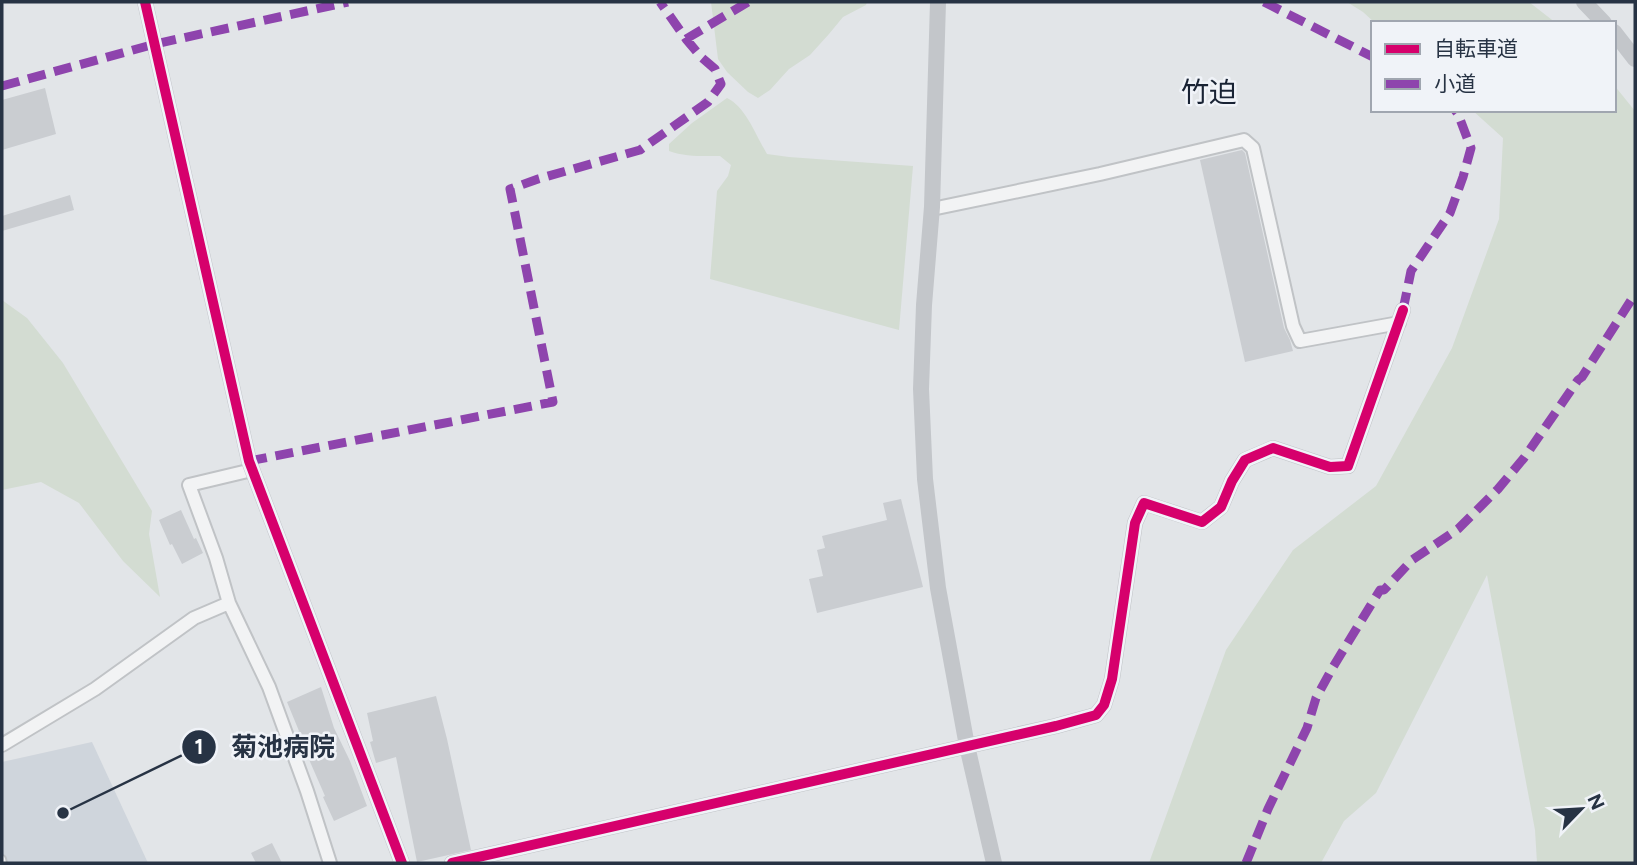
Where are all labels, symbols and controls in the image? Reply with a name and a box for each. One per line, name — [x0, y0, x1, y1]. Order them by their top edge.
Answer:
legend — [1371, 21, 1616, 112]
text: 自転車道 — [1434, 36, 1518, 61]
text: 小道 — [1434, 71, 1476, 96]
district label: 竹迫 — [1181, 75, 1237, 109]
callout: 菊池病院 — [182, 723, 349, 770]
text: 菊池病院 — [231, 731, 335, 763]
text: 1 — [195, 734, 203, 759]
north arrow — [1546, 774, 1616, 844]
text: N — [1582, 791, 1609, 814]

